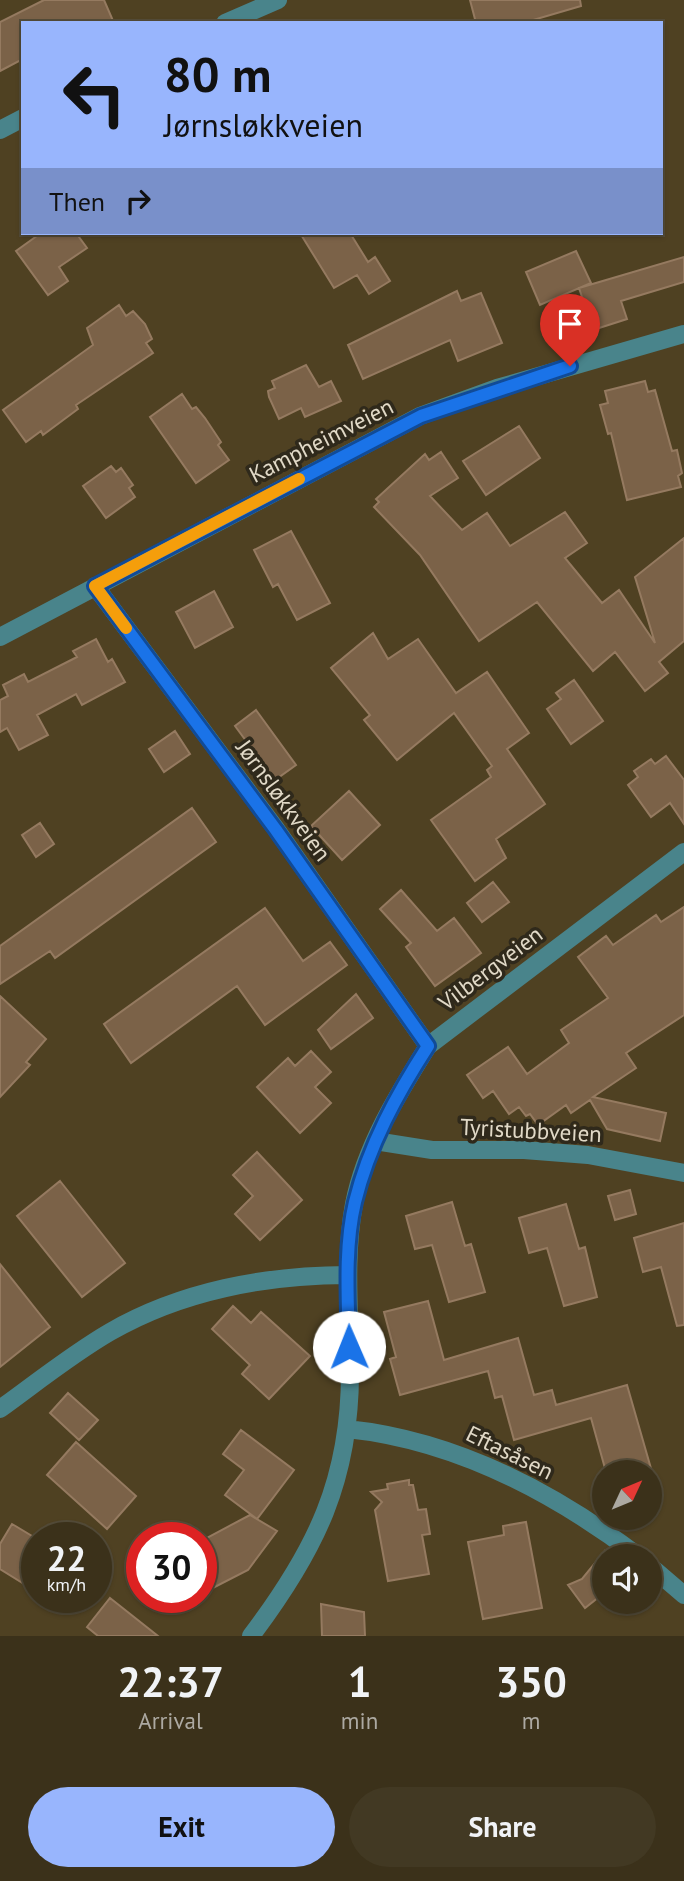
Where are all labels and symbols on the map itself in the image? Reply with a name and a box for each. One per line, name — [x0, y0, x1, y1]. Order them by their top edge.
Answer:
pin — [540, 294, 600, 366]
street label: Kampheimveien — [244, 391, 398, 489]
street label: Jørnsløkkveien — [230, 733, 338, 866]
street label: Vilbergveien — [431, 919, 548, 1017]
street label: Tyristubbveien — [459, 1112, 603, 1148]
position arrow — [312, 1310, 386, 1384]
street label: Eftasåsen — [462, 1418, 558, 1486]
north arrow — [592, 1460, 662, 1530]
speed limit sign: 30 — [126, 1522, 217, 1613]

